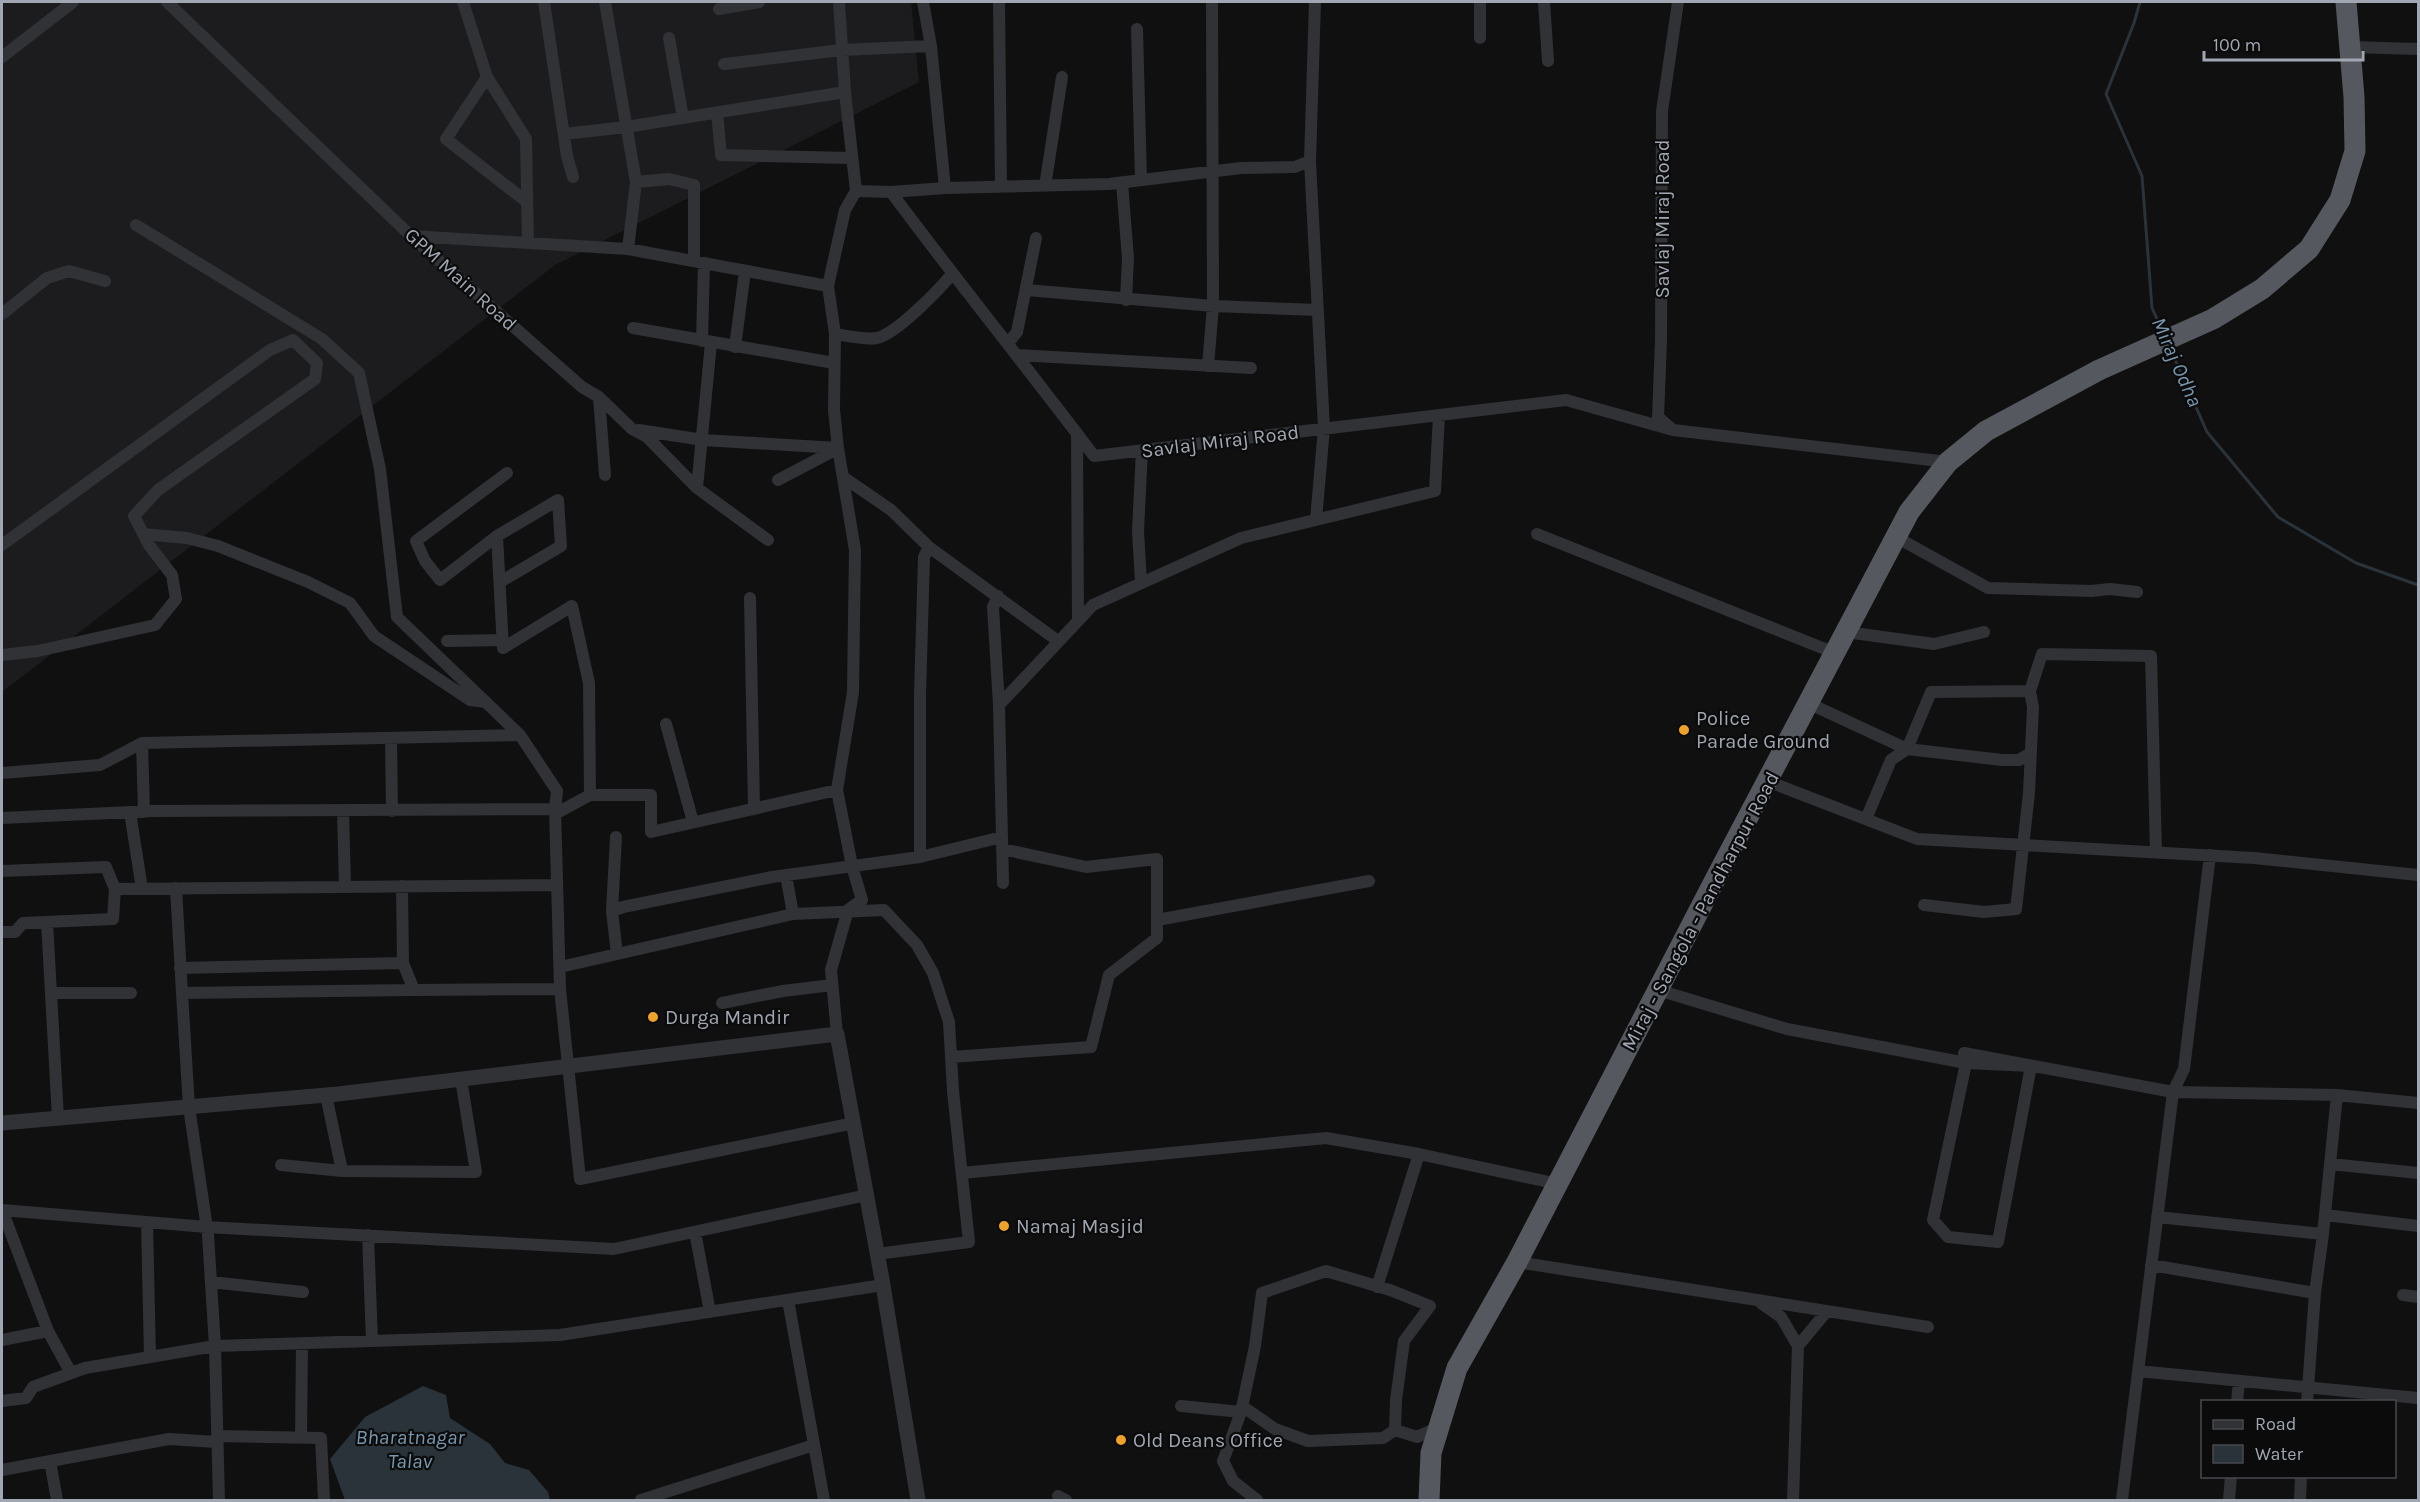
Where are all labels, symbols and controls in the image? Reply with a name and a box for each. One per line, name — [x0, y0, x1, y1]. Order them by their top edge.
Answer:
scale bar — [2204, 24, 2363, 62]
text: 100 m — [2213, 34, 2261, 56]
street label: Savlaj Miraj Road — [1651, 140, 1674, 298]
street label: GPM Main Road — [400, 223, 521, 336]
water label: Miraj Odha — [2147, 314, 2207, 410]
street label: Savlaj Miraj Road — [1140, 420, 1300, 463]
place label: Police Parade Ground — [1696, 707, 1830, 753]
marker: Police Parade Ground — [1677, 723, 1691, 737]
street label: Miraj - Sangola - Pandharpur Road — [1617, 768, 1784, 1055]
place label: Durga Mandir — [665, 1006, 790, 1029]
marker: Durga Mandir — [646, 1010, 660, 1024]
place label: Namaj Masjid — [1016, 1215, 1144, 1238]
marker: Namaj Masjid — [997, 1219, 1011, 1233]
legend — [2201, 1400, 2396, 1478]
text: Road — [2255, 1413, 2296, 1435]
water label: Bharatnagar Talav — [355, 1425, 465, 1473]
place label: Old Deans Office — [1133, 1429, 1283, 1452]
marker: Old Deans Office — [1114, 1433, 1128, 1447]
text: Water — [2255, 1443, 2303, 1465]

